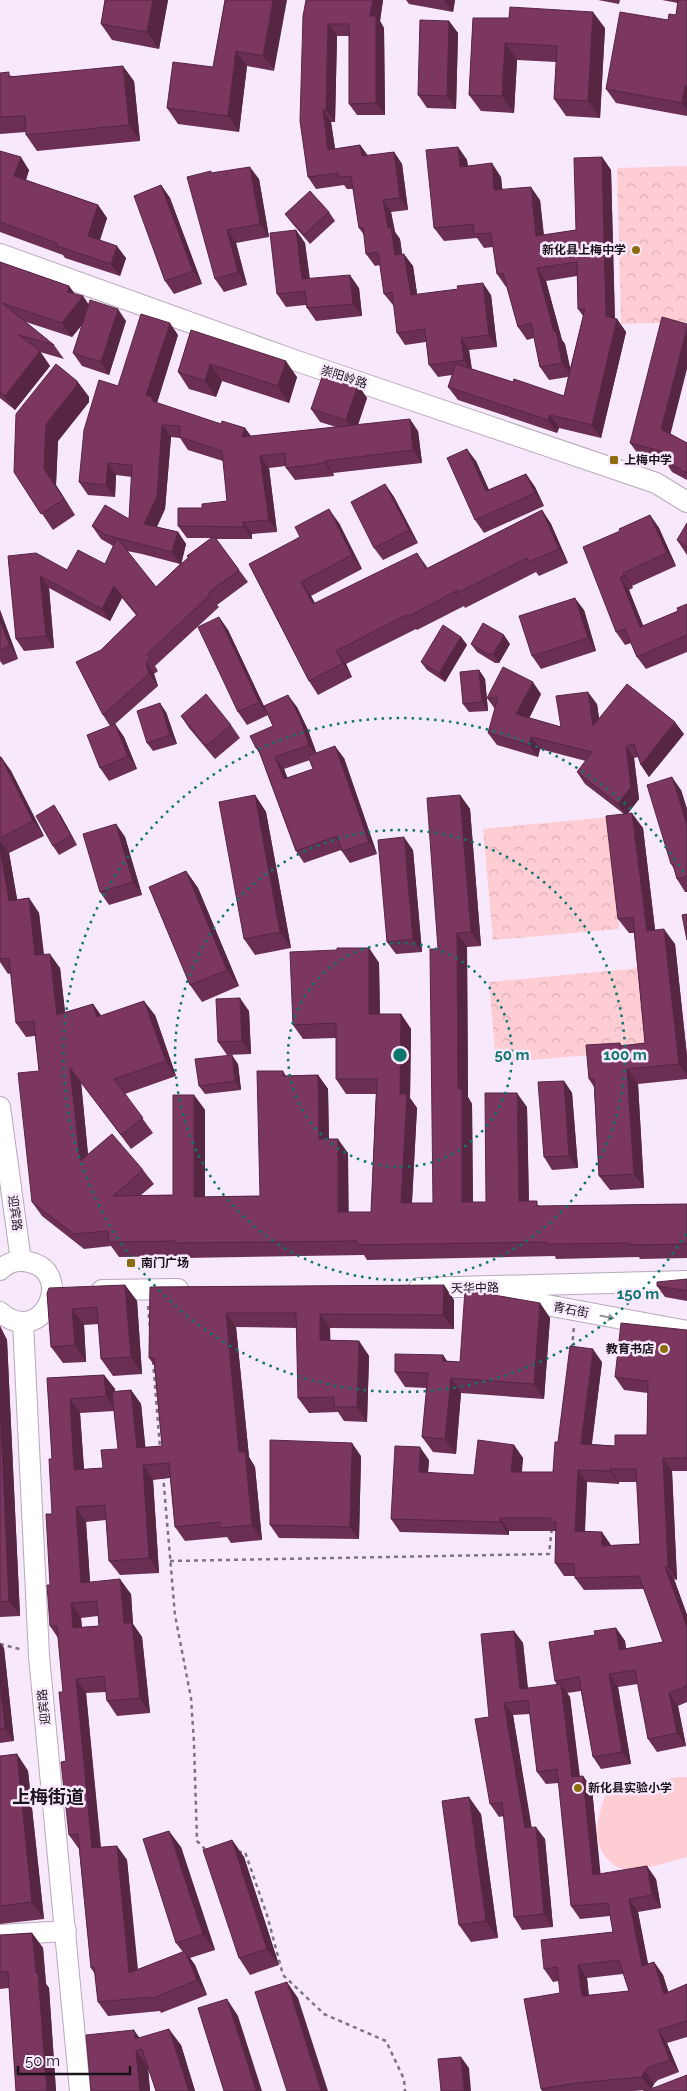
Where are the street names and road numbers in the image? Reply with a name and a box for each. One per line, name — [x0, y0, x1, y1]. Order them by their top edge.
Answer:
street label: 崇阳岭路 — [319, 363, 369, 391]
street label: 迎宾路 — [6, 1194, 24, 1232]
street label: 天华中路 — [451, 1281, 499, 1295]
street label: 青石街 — [552, 1300, 590, 1320]
street label: 迎宾路 — [35, 1688, 53, 1726]

